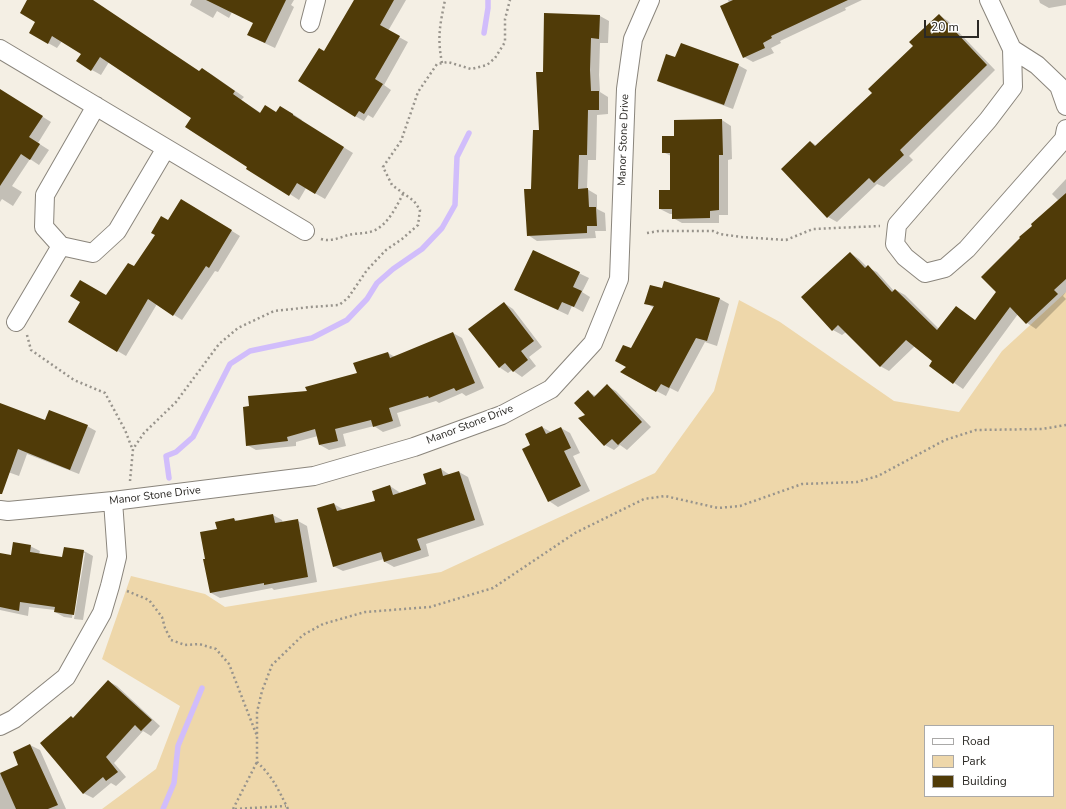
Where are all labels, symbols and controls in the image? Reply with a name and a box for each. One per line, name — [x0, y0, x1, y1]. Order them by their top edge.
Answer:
scale bar — [926, 12, 981, 38]
text: 20 m — [931, 19, 959, 35]
street label: Manor Stone Drive — [616, 94, 632, 186]
street label: Manor Stone Drive — [425, 402, 515, 448]
street label: Manor Stone Drive — [109, 484, 201, 508]
legend — [924, 725, 1054, 797]
text: Road — [962, 733, 990, 749]
text: Park — [962, 753, 986, 769]
text: Building — [962, 773, 1007, 789]

